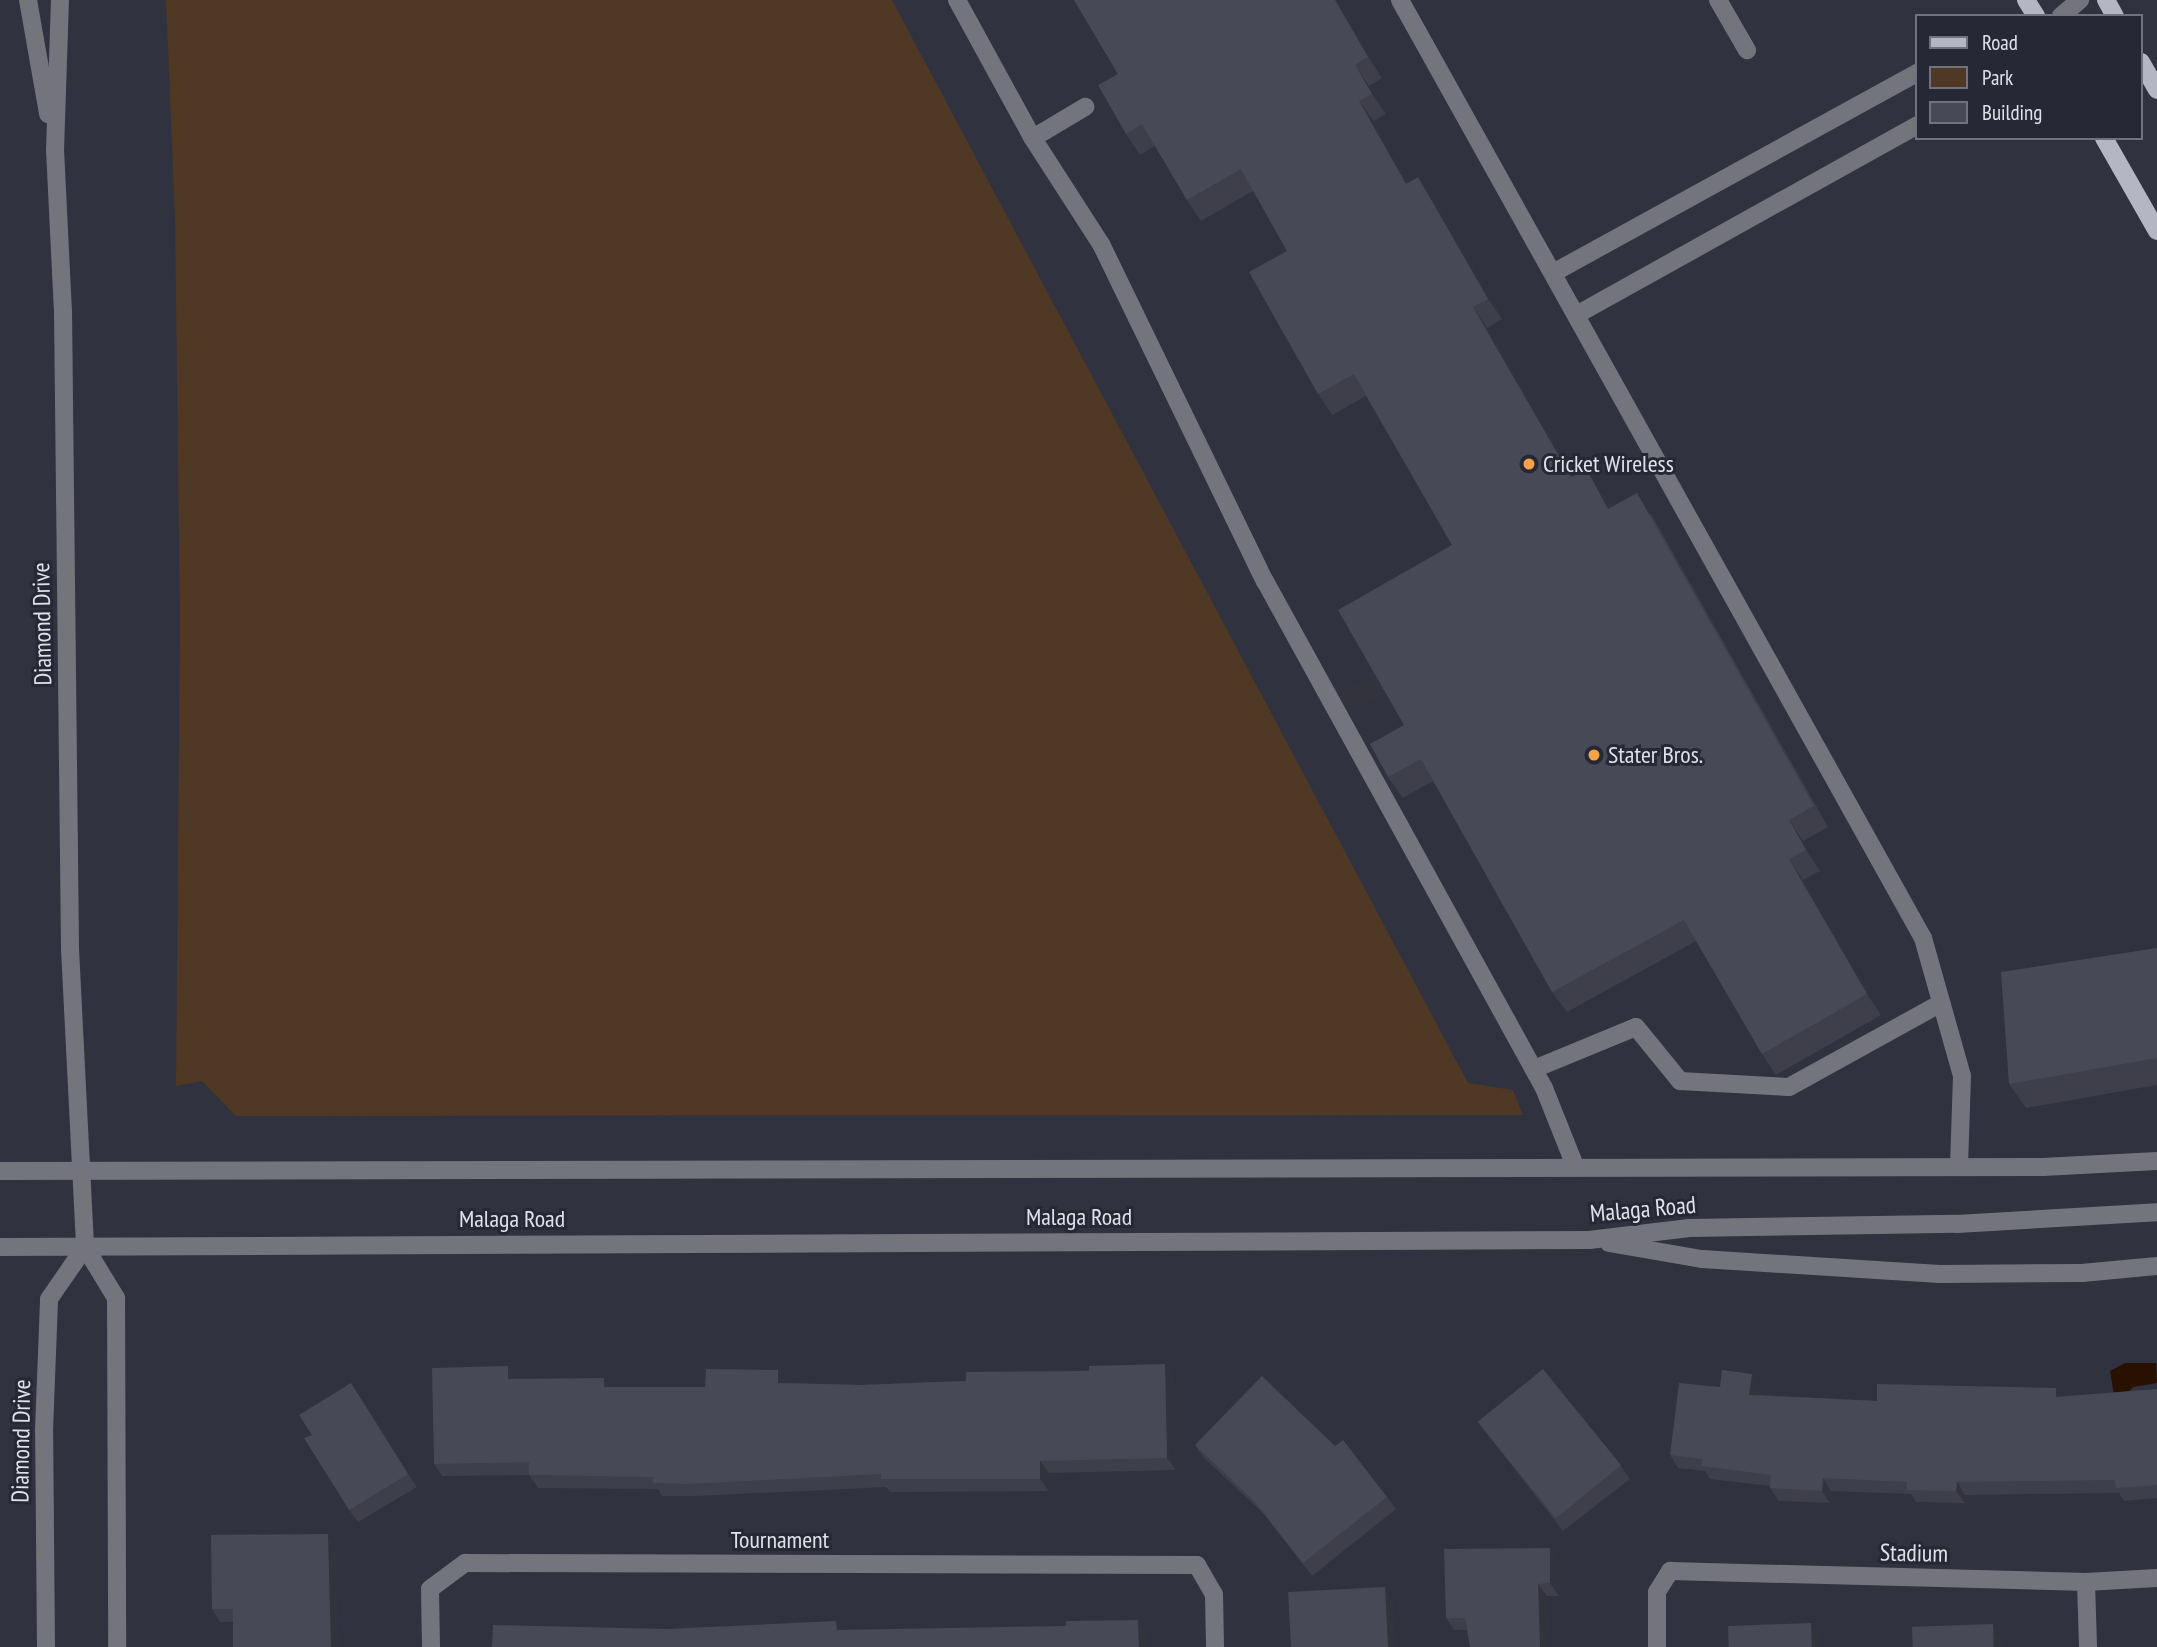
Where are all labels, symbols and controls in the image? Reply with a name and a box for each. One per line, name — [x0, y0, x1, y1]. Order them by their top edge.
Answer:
legend — [1916, 14, 2143, 140]
text: Road — [1982, 29, 2018, 56]
text: Park — [1982, 64, 2013, 91]
text: Building — [1982, 99, 2042, 126]
place label: Cricket Wireless — [1543, 450, 1674, 478]
marker: Cricket Wireless — [1521, 456, 1537, 472]
street label: Diamond Drive — [27, 562, 57, 686]
place label: Stater Bros. — [1608, 741, 1703, 769]
marker: Stater Bros. — [1586, 747, 1602, 763]
street label: Malaga Road — [1589, 1190, 1697, 1228]
street label: Malaga Road — [1026, 1203, 1132, 1231]
street label: Malaga Road — [459, 1205, 565, 1233]
street label: Diamond Drive — [6, 1379, 36, 1503]
street label: Tournament — [731, 1526, 829, 1554]
street label: Stadium — [1880, 1538, 1948, 1568]

